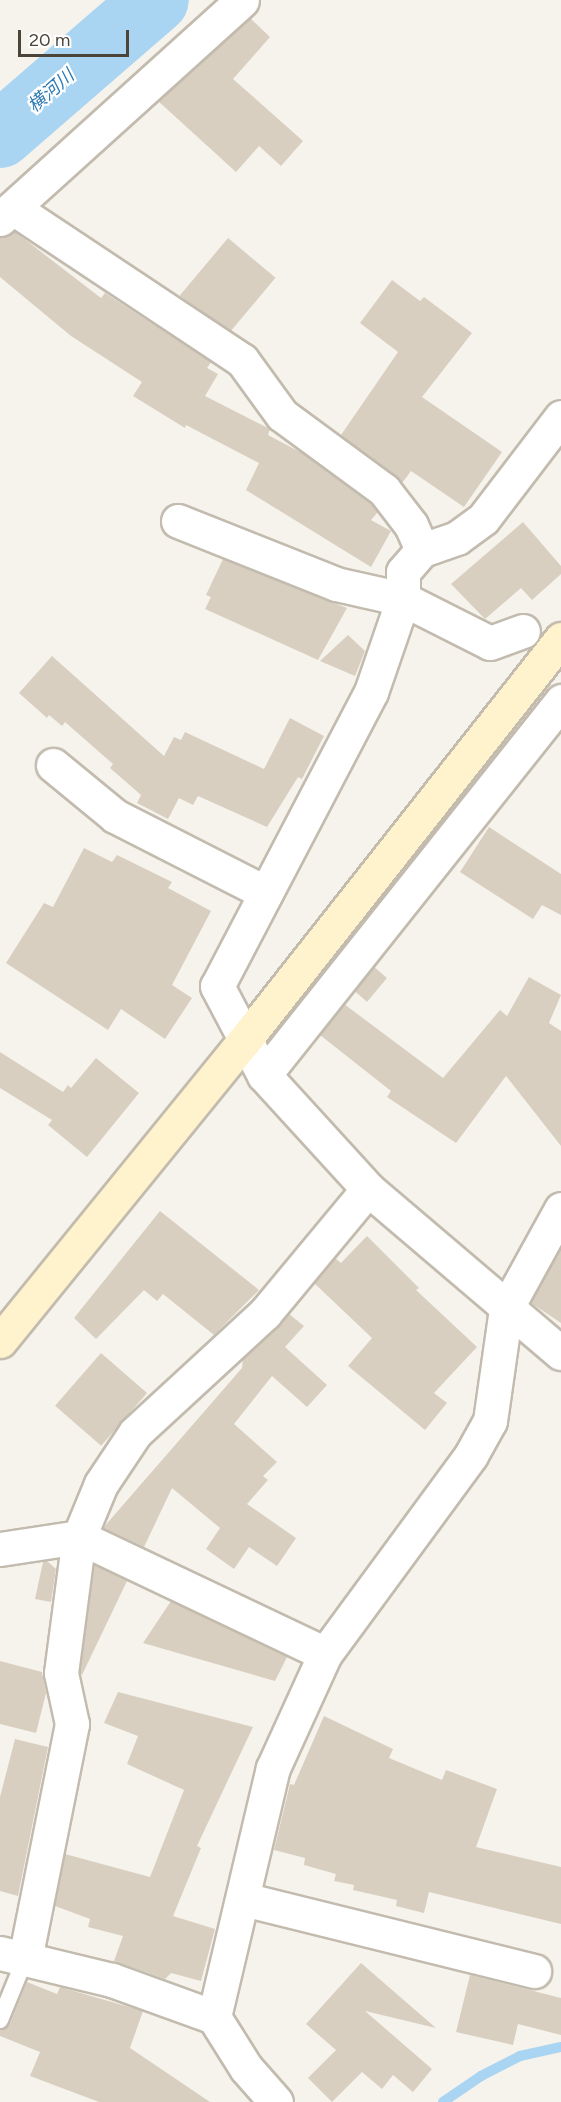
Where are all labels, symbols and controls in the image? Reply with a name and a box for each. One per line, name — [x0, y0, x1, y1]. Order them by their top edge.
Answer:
scale bar — [21, 18, 132, 56]
text: 20 m — [29, 29, 70, 51]
water label: 横河川 — [24, 65, 78, 117]

